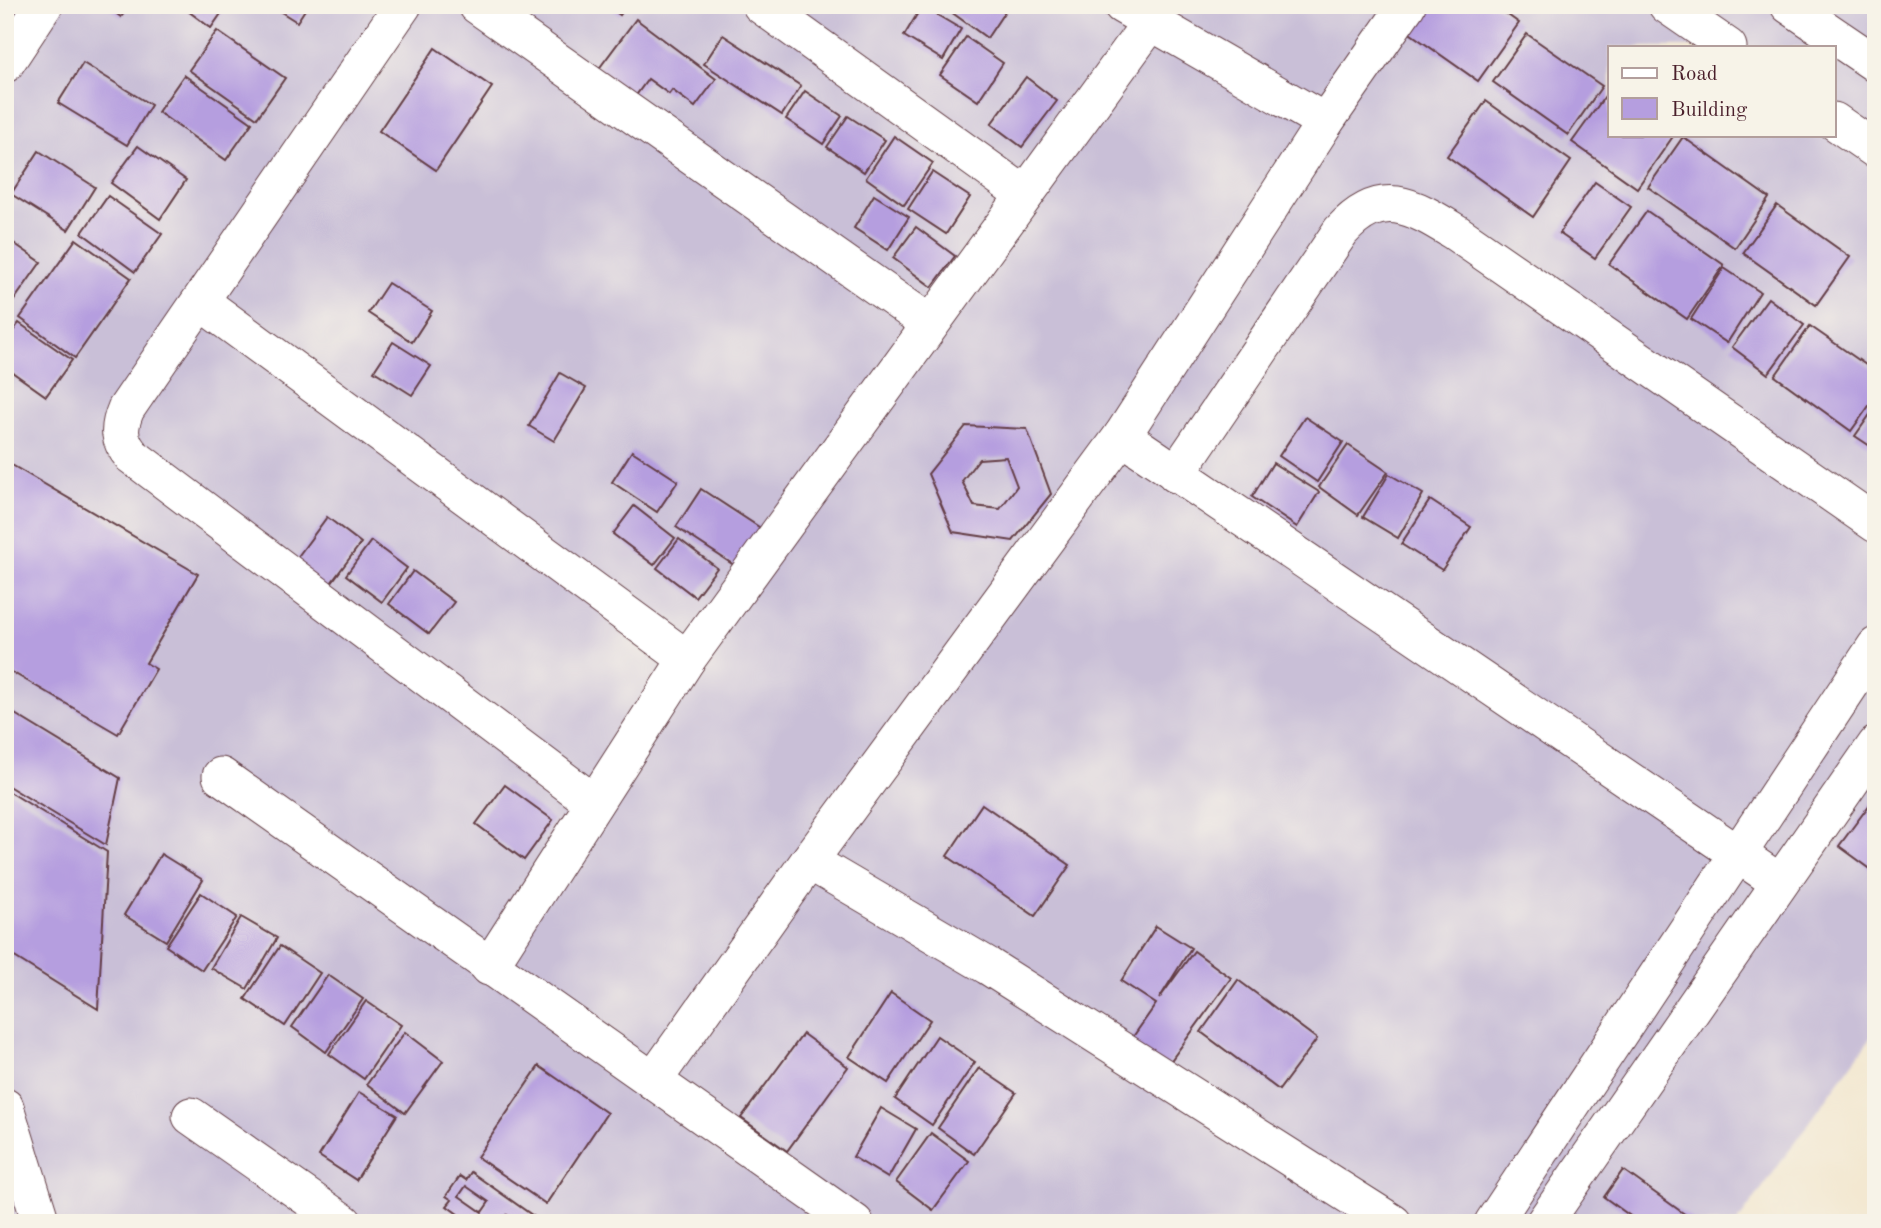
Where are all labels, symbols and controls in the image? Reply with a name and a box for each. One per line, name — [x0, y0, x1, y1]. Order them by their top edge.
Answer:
legend — [1608, 46, 1836, 136]
text: Road — [1671, 64, 1718, 85]
text: Building — [1671, 100, 1748, 121]

